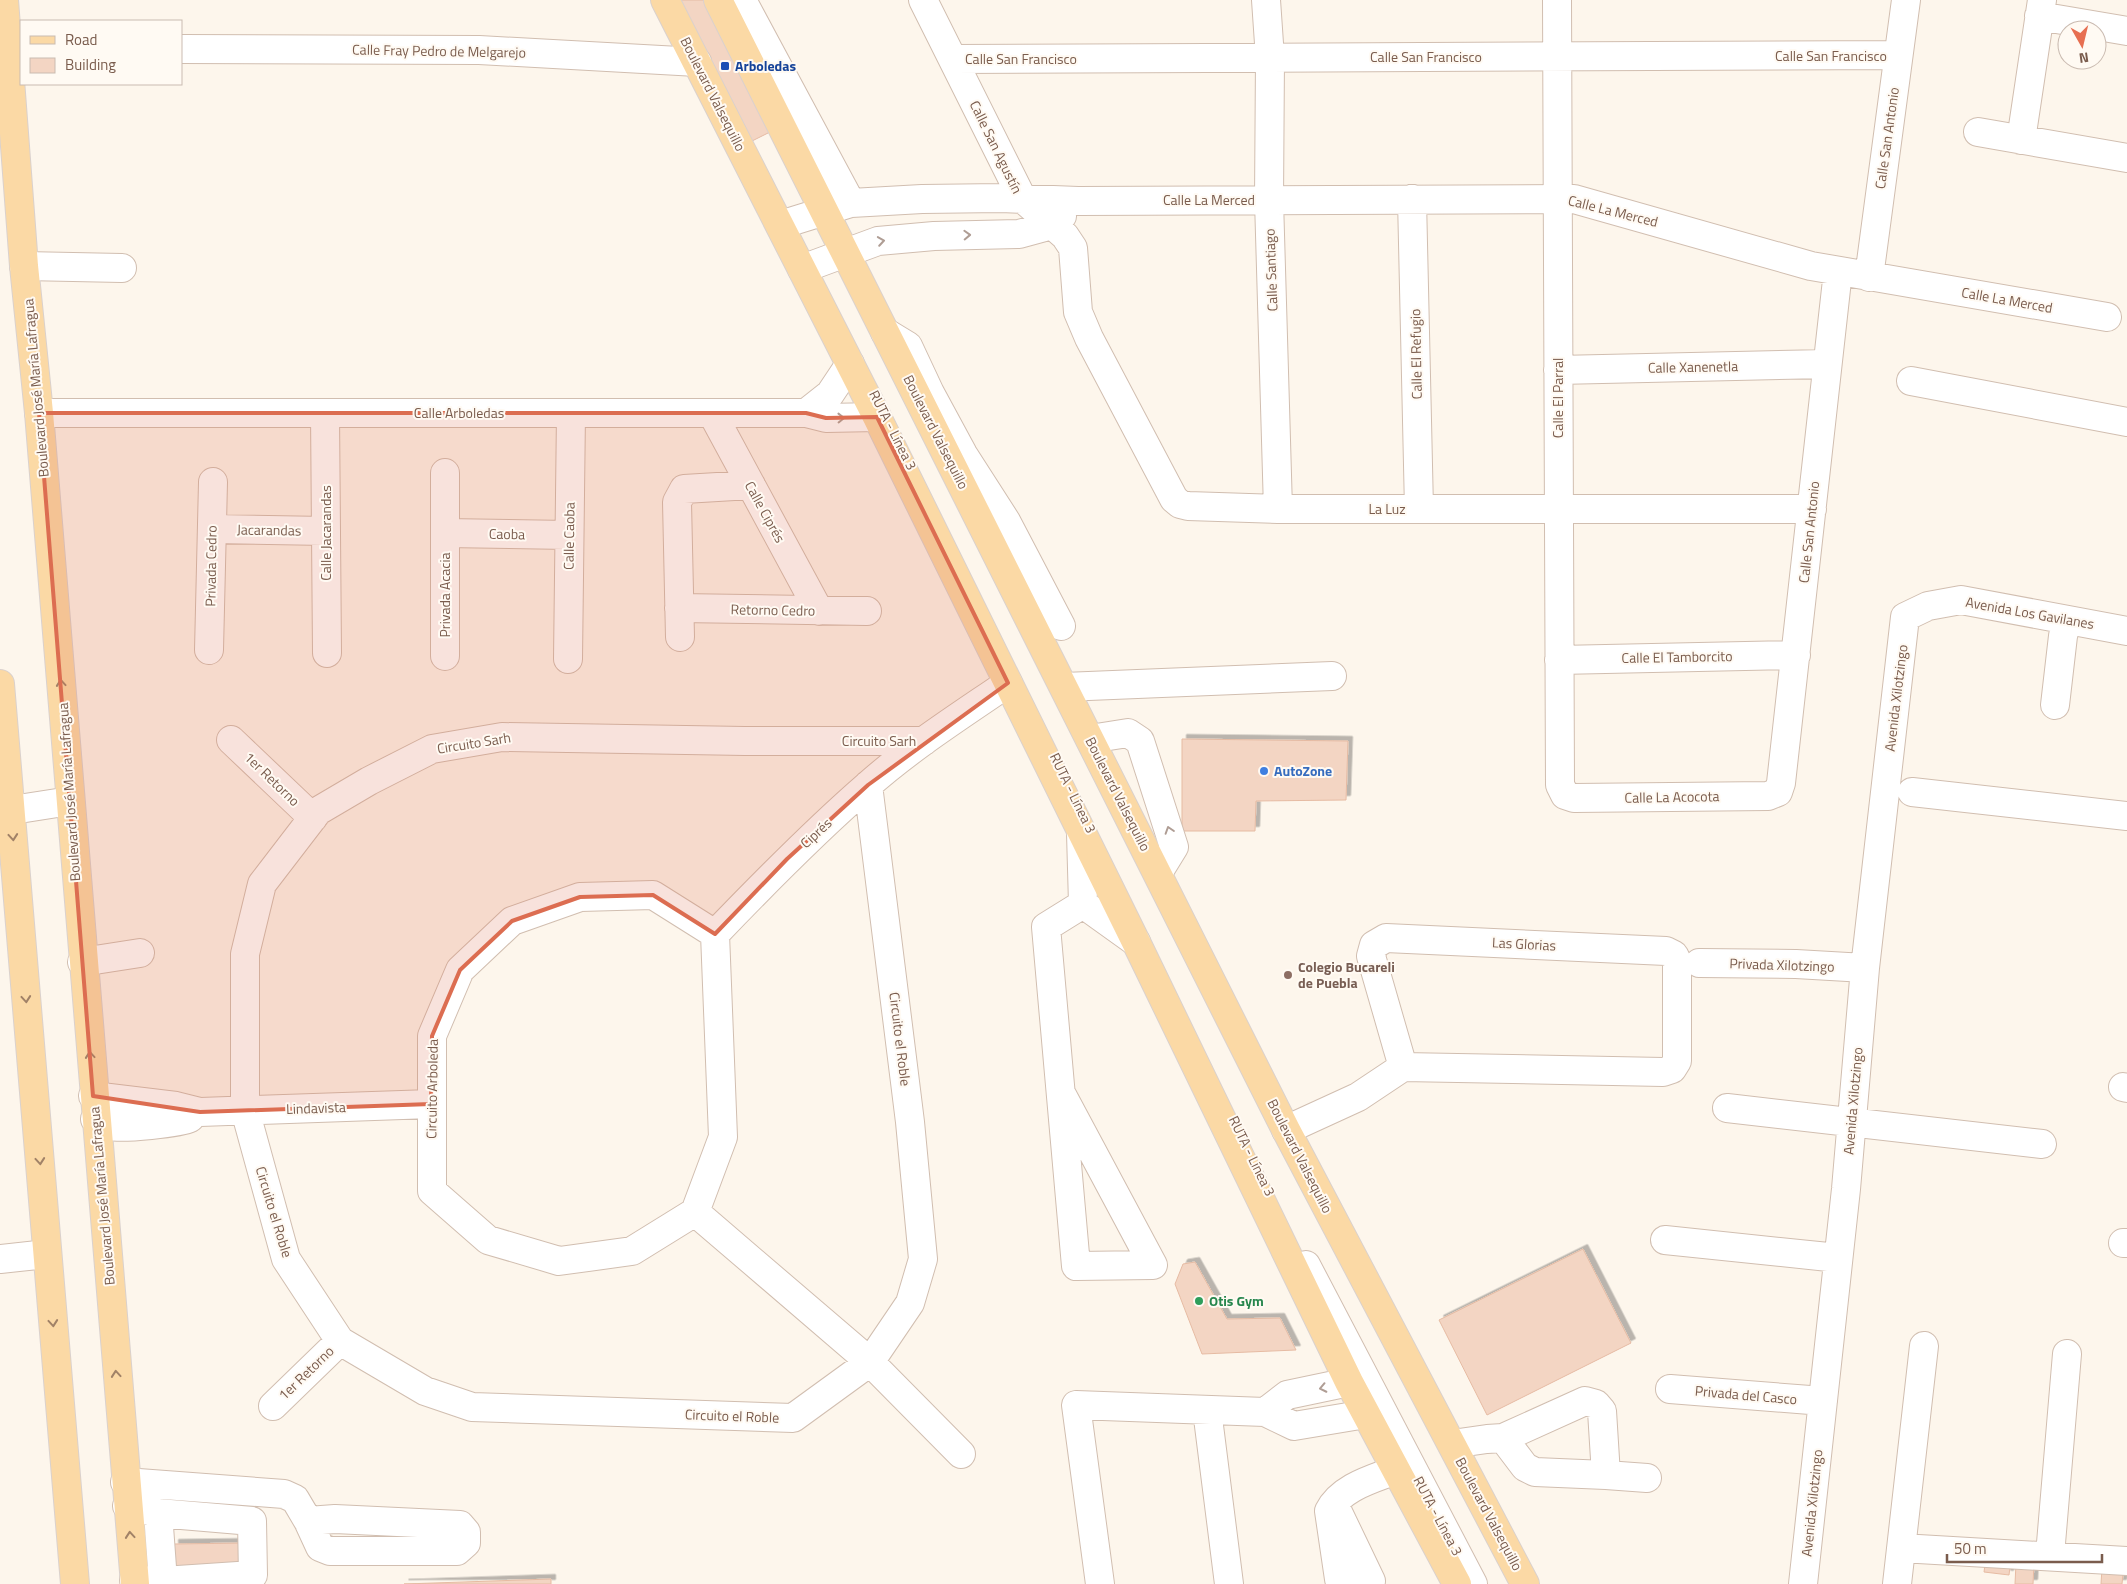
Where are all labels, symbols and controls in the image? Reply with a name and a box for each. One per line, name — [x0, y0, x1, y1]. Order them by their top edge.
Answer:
legend — [20, 20, 182, 85]
north arrow — [2057, 20, 2107, 70]
text: Road — [65, 28, 97, 51]
street label: Boulevard Valsequillo — [676, 33, 751, 155]
street label: Calle Fray Pedro de Melgarejo — [352, 38, 526, 63]
street label: Calle San Francisco — [1775, 45, 1887, 66]
street label: Calle San Francisco — [1370, 46, 1482, 67]
text: N — [2078, 47, 2090, 69]
street label: Calle San Francisco — [965, 48, 1077, 69]
text: Building — [65, 53, 116, 76]
place label: Arboledas — [735, 55, 796, 76]
marker: Arboledas — [719, 60, 731, 72]
street label: Calle San Antonio — [1869, 86, 1904, 190]
street label: Calle San Agustín — [965, 97, 1028, 197]
street label: Calle La Merced — [1163, 189, 1255, 210]
street label: Calle La Merced — [1566, 189, 1660, 232]
street label: Calle Santiago — [1259, 228, 1282, 312]
one-way arrow — [964, 230, 971, 240]
one-way arrow — [876, 237, 885, 247]
street label: Calle La Merced — [1960, 281, 2054, 318]
street label: Boulevard José María Lafragua — [17, 298, 54, 478]
street label: Calle El Refugio — [1404, 309, 1427, 399]
street label: Calle Xanenetla — [1648, 355, 1738, 378]
street label: Calle El Parral — [1547, 358, 1568, 438]
street label: Boulevard Valsequillo — [899, 371, 974, 493]
street label: RUTA - Línea 3 — [864, 386, 923, 473]
street label: Calle Arboledas — [414, 402, 504, 423]
one-way arrow — [838, 413, 846, 423]
street label: Calle Ciprés — [740, 477, 791, 546]
street label: Calle San Antonio — [1793, 480, 1824, 584]
street label: Calle Jacarandas — [315, 485, 336, 581]
street label: La Luz — [1368, 498, 1406, 519]
street label: Calle Caoba — [557, 502, 580, 570]
street label: Jacarandas — [237, 518, 301, 541]
street label: Caoba — [489, 523, 525, 544]
street label: Privada Cedro — [199, 525, 222, 607]
street label: Privada Acacia — [434, 553, 455, 637]
street label: Avenida Los Gavilanes — [1964, 591, 2096, 634]
street label: Retorno Cedro — [730, 598, 816, 621]
street label: Avenida Xilotzingo — [1879, 643, 1912, 753]
street label: Calle El Tamborcito — [1621, 645, 1733, 668]
one-way arrow — [55, 679, 66, 687]
street label: Boulevard José María Lafragua — [52, 702, 85, 882]
street label: Circuito Sarh — [436, 726, 512, 759]
street label: Circuito Sarh — [842, 730, 916, 751]
street label: Boulevard Valsequillo — [1081, 733, 1156, 855]
street label: 1er Retorno — [240, 747, 305, 811]
street label: RUTA - Línea 3 — [1045, 749, 1102, 837]
place label: AutoZone — [1274, 760, 1332, 781]
marker: AutoZone — [1258, 765, 1270, 777]
street label: Calle La Acocota — [1624, 785, 1720, 808]
street label: Ciprés — [795, 813, 836, 853]
one-way arrow — [1164, 826, 1174, 835]
one-way arrow — [7, 833, 18, 841]
street label: Las Glorias — [1492, 931, 1557, 956]
street label: Privada Xilotzingo — [1729, 952, 1835, 977]
place label: Colegio Bucareli de Puebla — [1298, 956, 1395, 993]
marker: Colegio Bucareli de Puebla — [1282, 969, 1294, 981]
street label: Circuito el Roble — [884, 991, 917, 1087]
one-way arrow — [21, 995, 32, 1003]
street label: Circuito Arboleda — [420, 1039, 443, 1139]
street label: Avenida Xilotzingo — [1837, 1046, 1868, 1156]
one-way arrow — [85, 1050, 96, 1058]
street label: Boulevard Valsequillo — [1263, 1095, 1338, 1217]
street label: Lindavista — [286, 1096, 346, 1119]
street label: Boulevard José María Lafragua — [83, 1106, 120, 1286]
street label: RUTA - Línea 3 — [1224, 1112, 1281, 1200]
one-way arrow — [34, 1157, 45, 1165]
street label: Circuito el Roble — [251, 1164, 298, 1260]
place label: Otis Gym — [1209, 1290, 1264, 1311]
marker: Otis Gym — [1193, 1295, 1205, 1307]
one-way arrow — [47, 1319, 58, 1327]
street label: 1er Retorno — [273, 1341, 338, 1405]
one-way arrow — [111, 1369, 122, 1377]
street label: Privada del Casco — [1694, 1380, 1798, 1409]
one-way arrow — [1318, 1382, 1327, 1392]
street label: Circuito el Roble — [685, 1403, 780, 1428]
street label: Avenida Xilotzingo — [1795, 1448, 1828, 1558]
street label: Boulevard Valsequillo — [1451, 1453, 1528, 1574]
street label: RUTA - Línea 3 — [1409, 1472, 1468, 1559]
one-way arrow — [125, 1531, 136, 1539]
scale bar — [1947, 1532, 2102, 1564]
text: 50 m — [1954, 1537, 1987, 1560]

